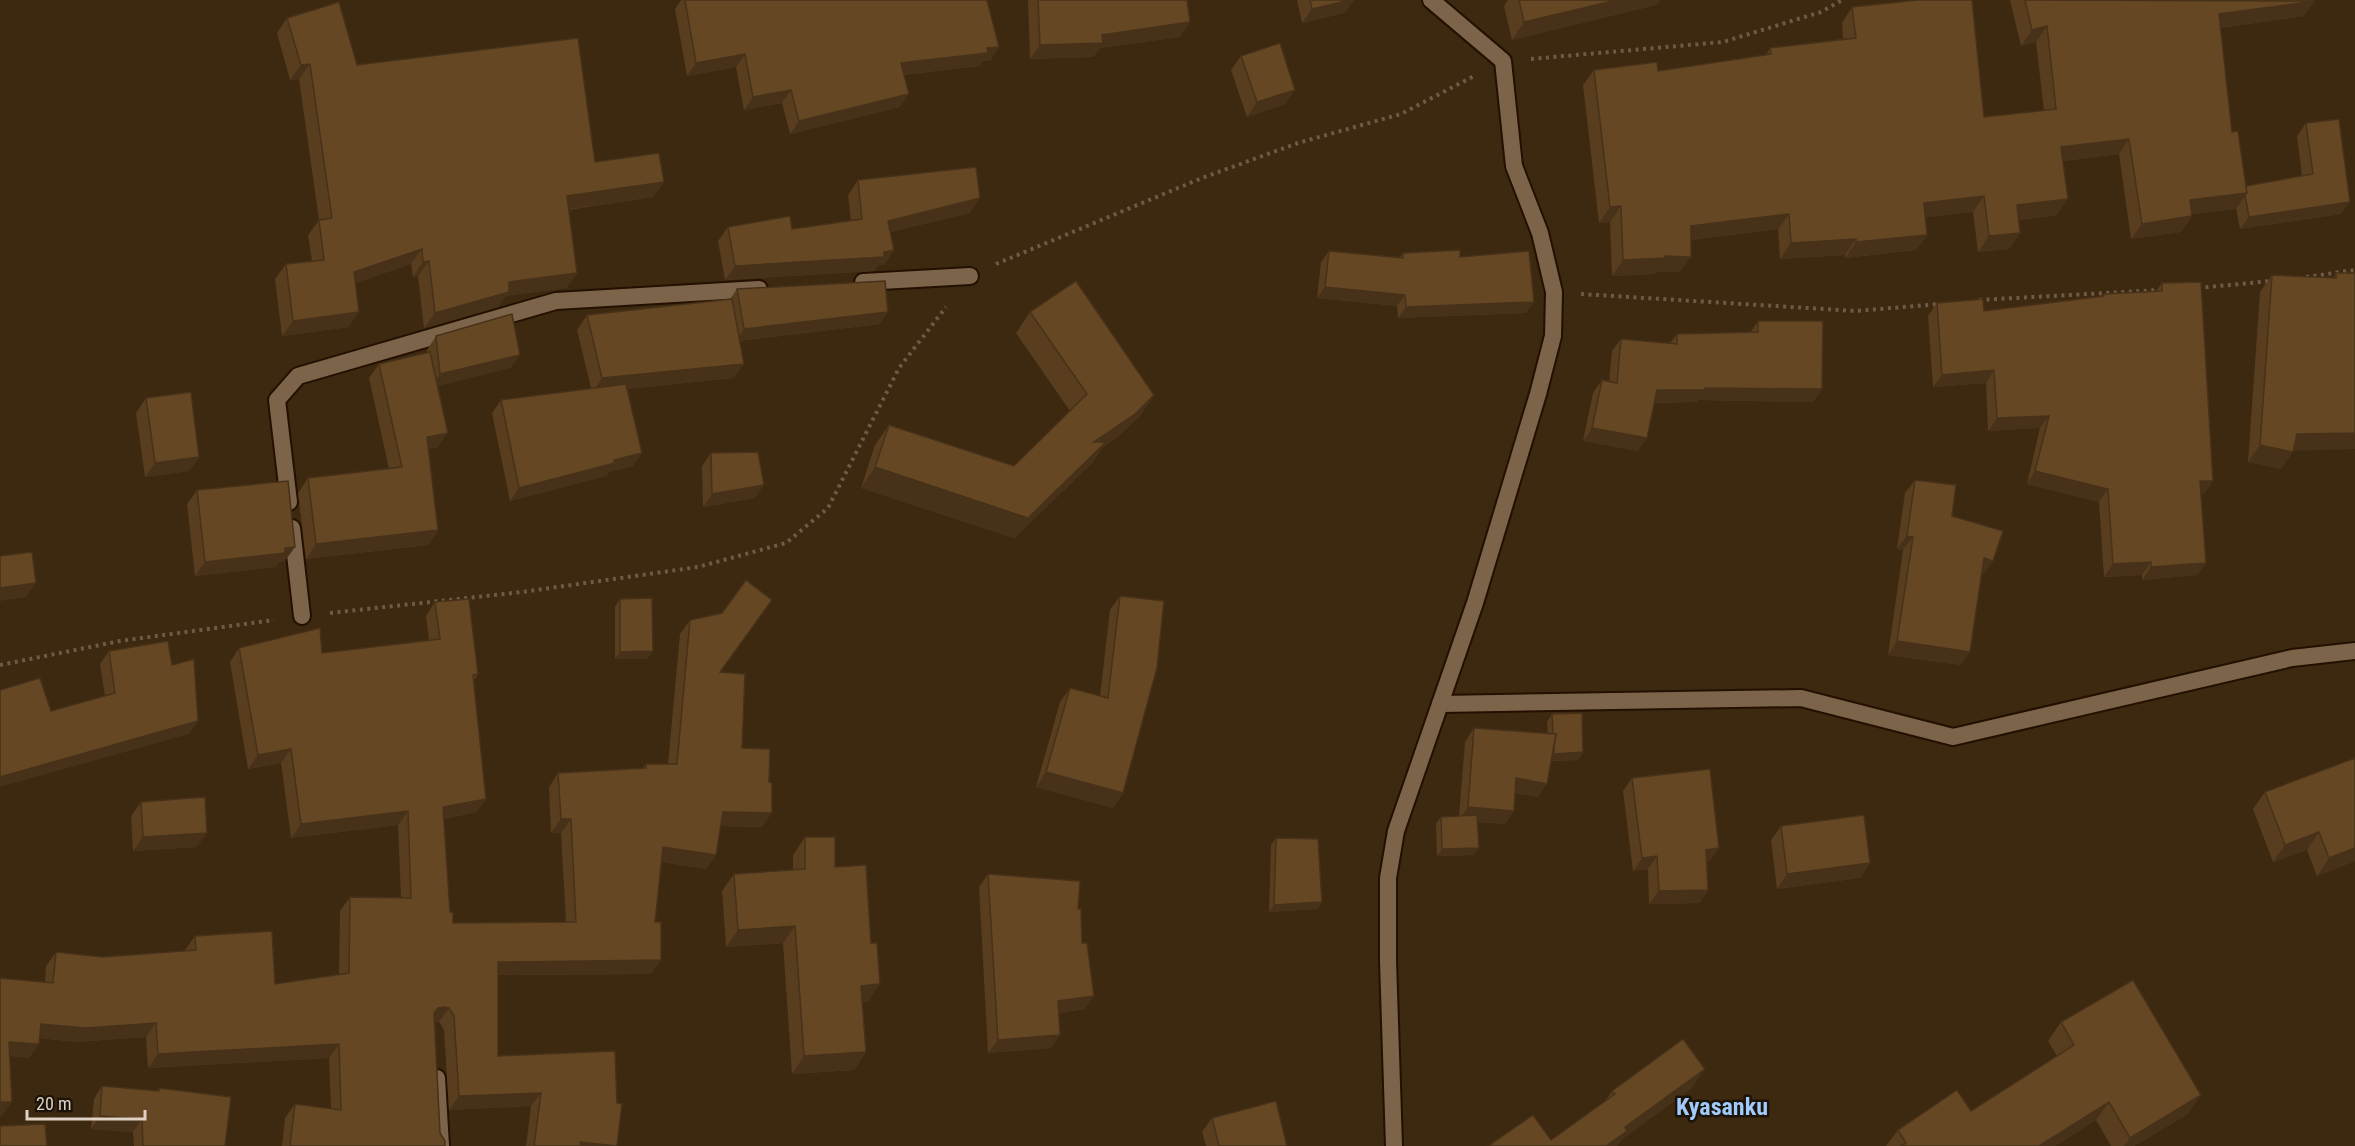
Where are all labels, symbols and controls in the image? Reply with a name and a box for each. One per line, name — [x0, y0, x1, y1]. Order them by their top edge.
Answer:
scale bar — [27, 1083, 146, 1121]
text: 20 m — [36, 1093, 71, 1114]
district label: Kyasanku — [1676, 1093, 1768, 1121]

